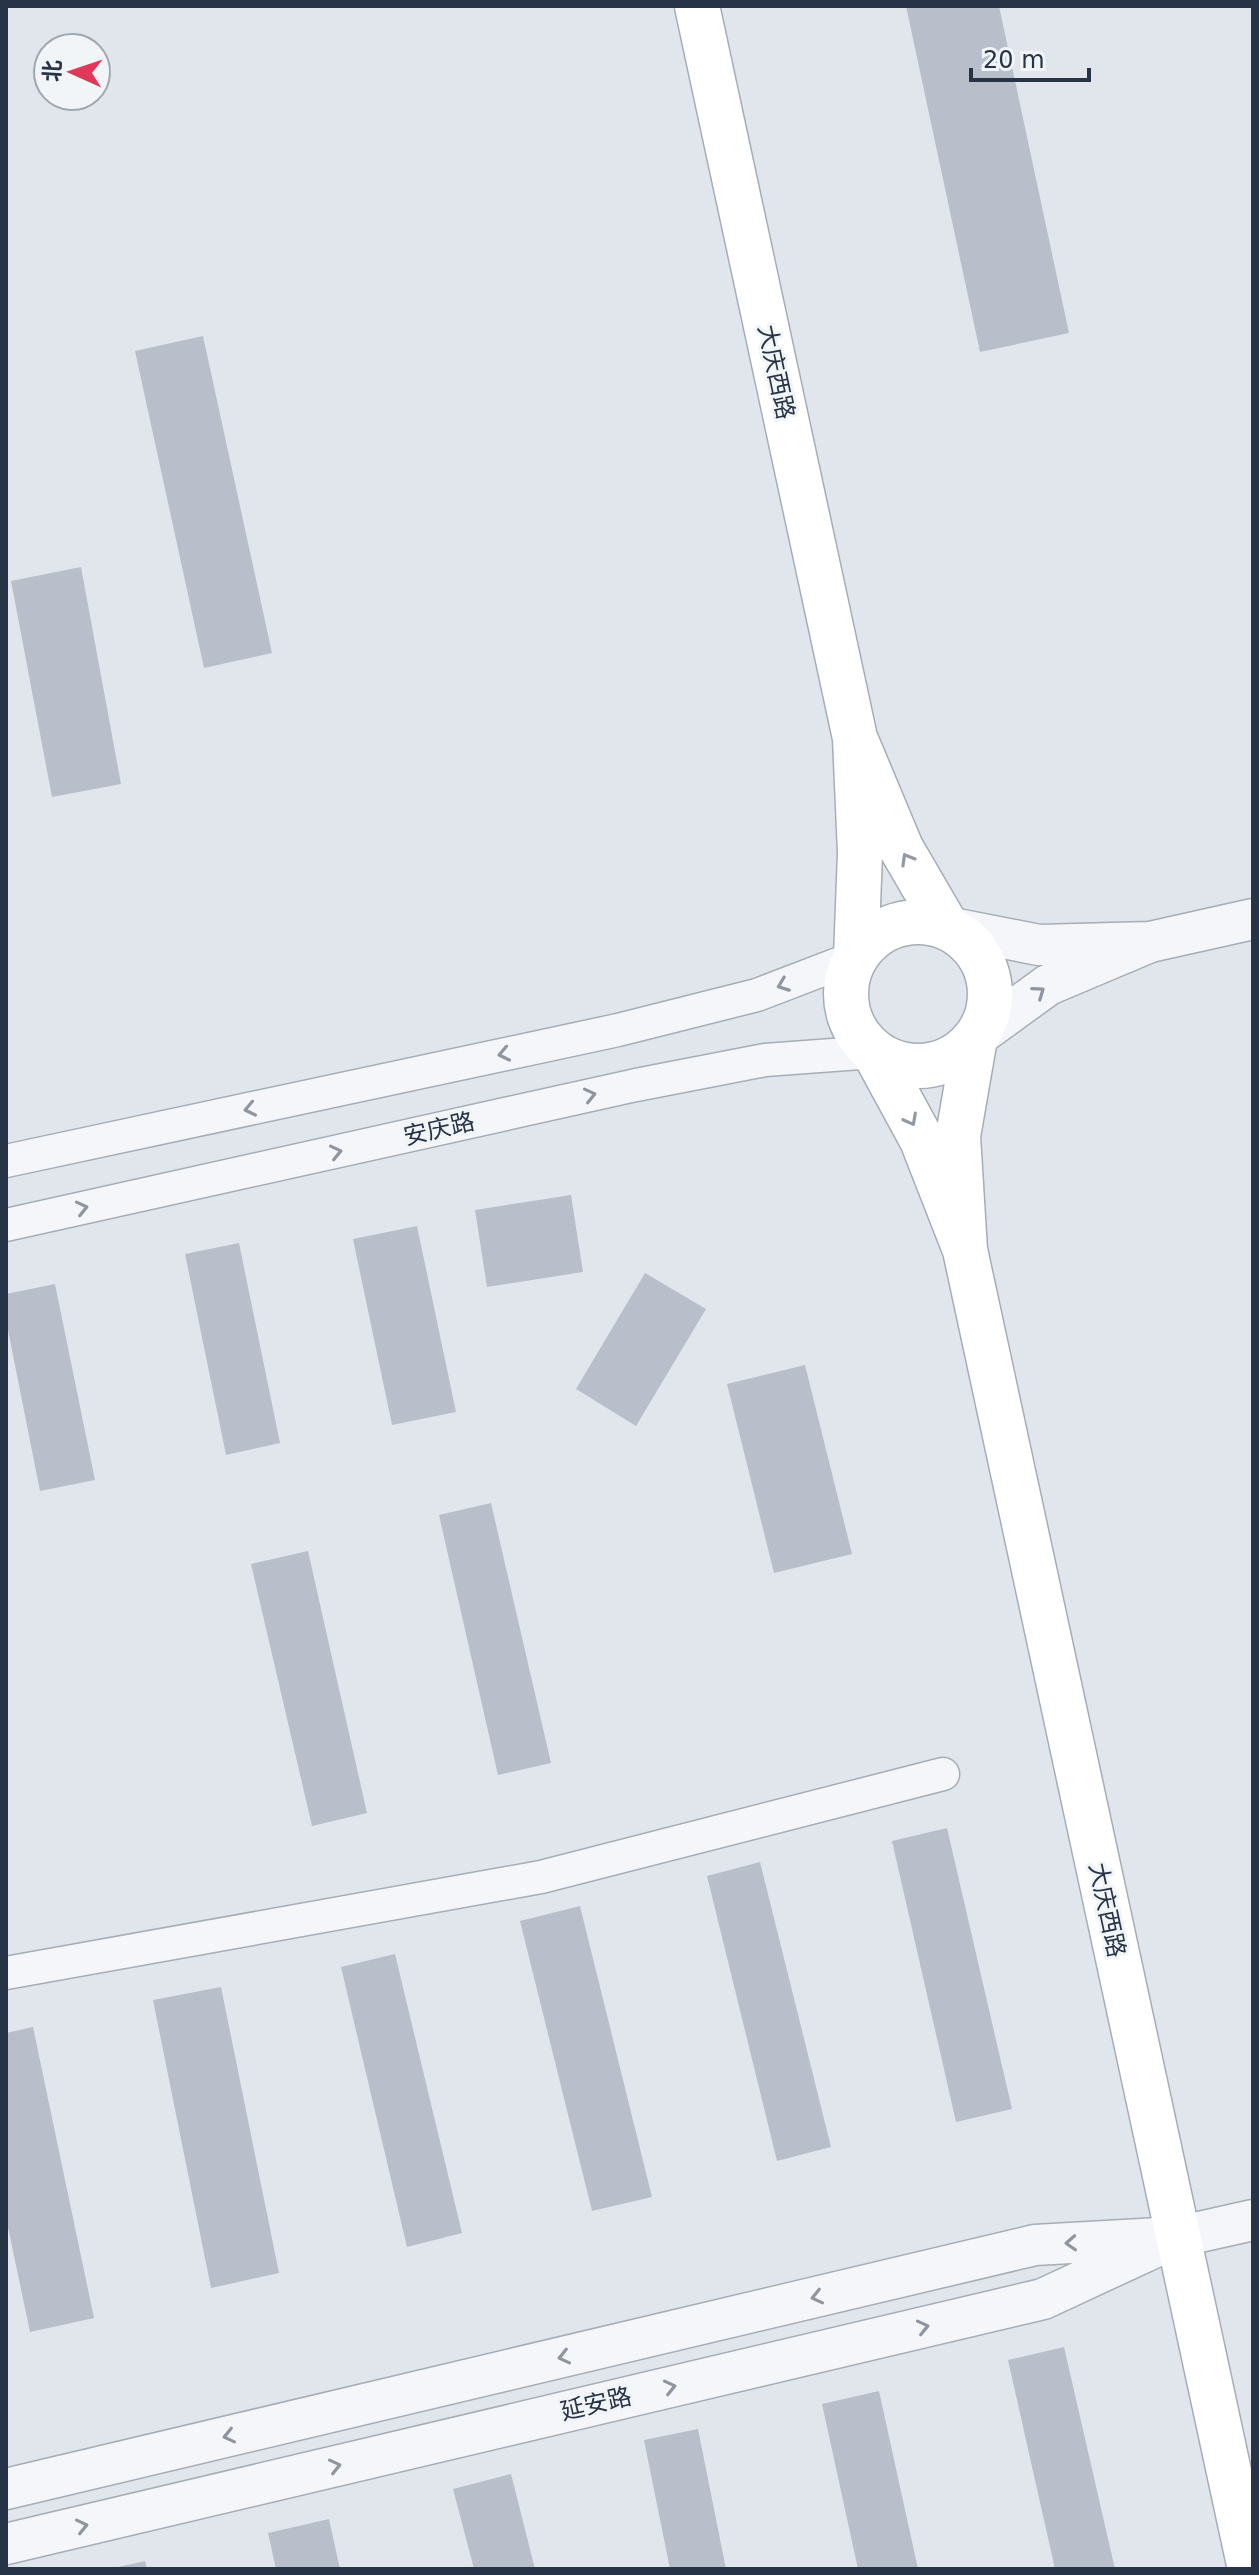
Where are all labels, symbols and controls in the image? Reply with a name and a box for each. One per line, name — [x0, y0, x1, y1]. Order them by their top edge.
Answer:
north arrow — [32, 32, 112, 112]
scale bar — [971, 32, 1089, 82]
text: 20 m — [983, 46, 1045, 74]
text: 北 — [39, 59, 66, 83]
street label: 大庆西路 — [752, 322, 800, 422]
one-way arrow — [901, 854, 917, 868]
one-way arrow — [777, 975, 791, 992]
one-way arrow — [1030, 987, 1044, 1002]
one-way arrow — [498, 1045, 511, 1062]
one-way arrow — [582, 1087, 596, 1104]
one-way arrow — [243, 1100, 257, 1117]
street label: 安庆路 — [401, 1107, 477, 1151]
one-way arrow — [902, 1112, 917, 1127]
one-way arrow — [329, 1144, 342, 1161]
one-way arrow — [75, 1201, 88, 1218]
street label: 大庆西路 — [1083, 1860, 1131, 1960]
one-way arrow — [1064, 2234, 1077, 2251]
one-way arrow — [811, 2288, 824, 2305]
one-way arrow — [915, 2319, 929, 2336]
one-way arrow — [558, 2348, 571, 2365]
one-way arrow — [662, 2379, 676, 2396]
street label: 延安路 — [558, 2382, 634, 2426]
one-way arrow — [223, 2427, 237, 2444]
one-way arrow — [328, 2458, 341, 2475]
one-way arrow — [75, 2518, 88, 2535]

